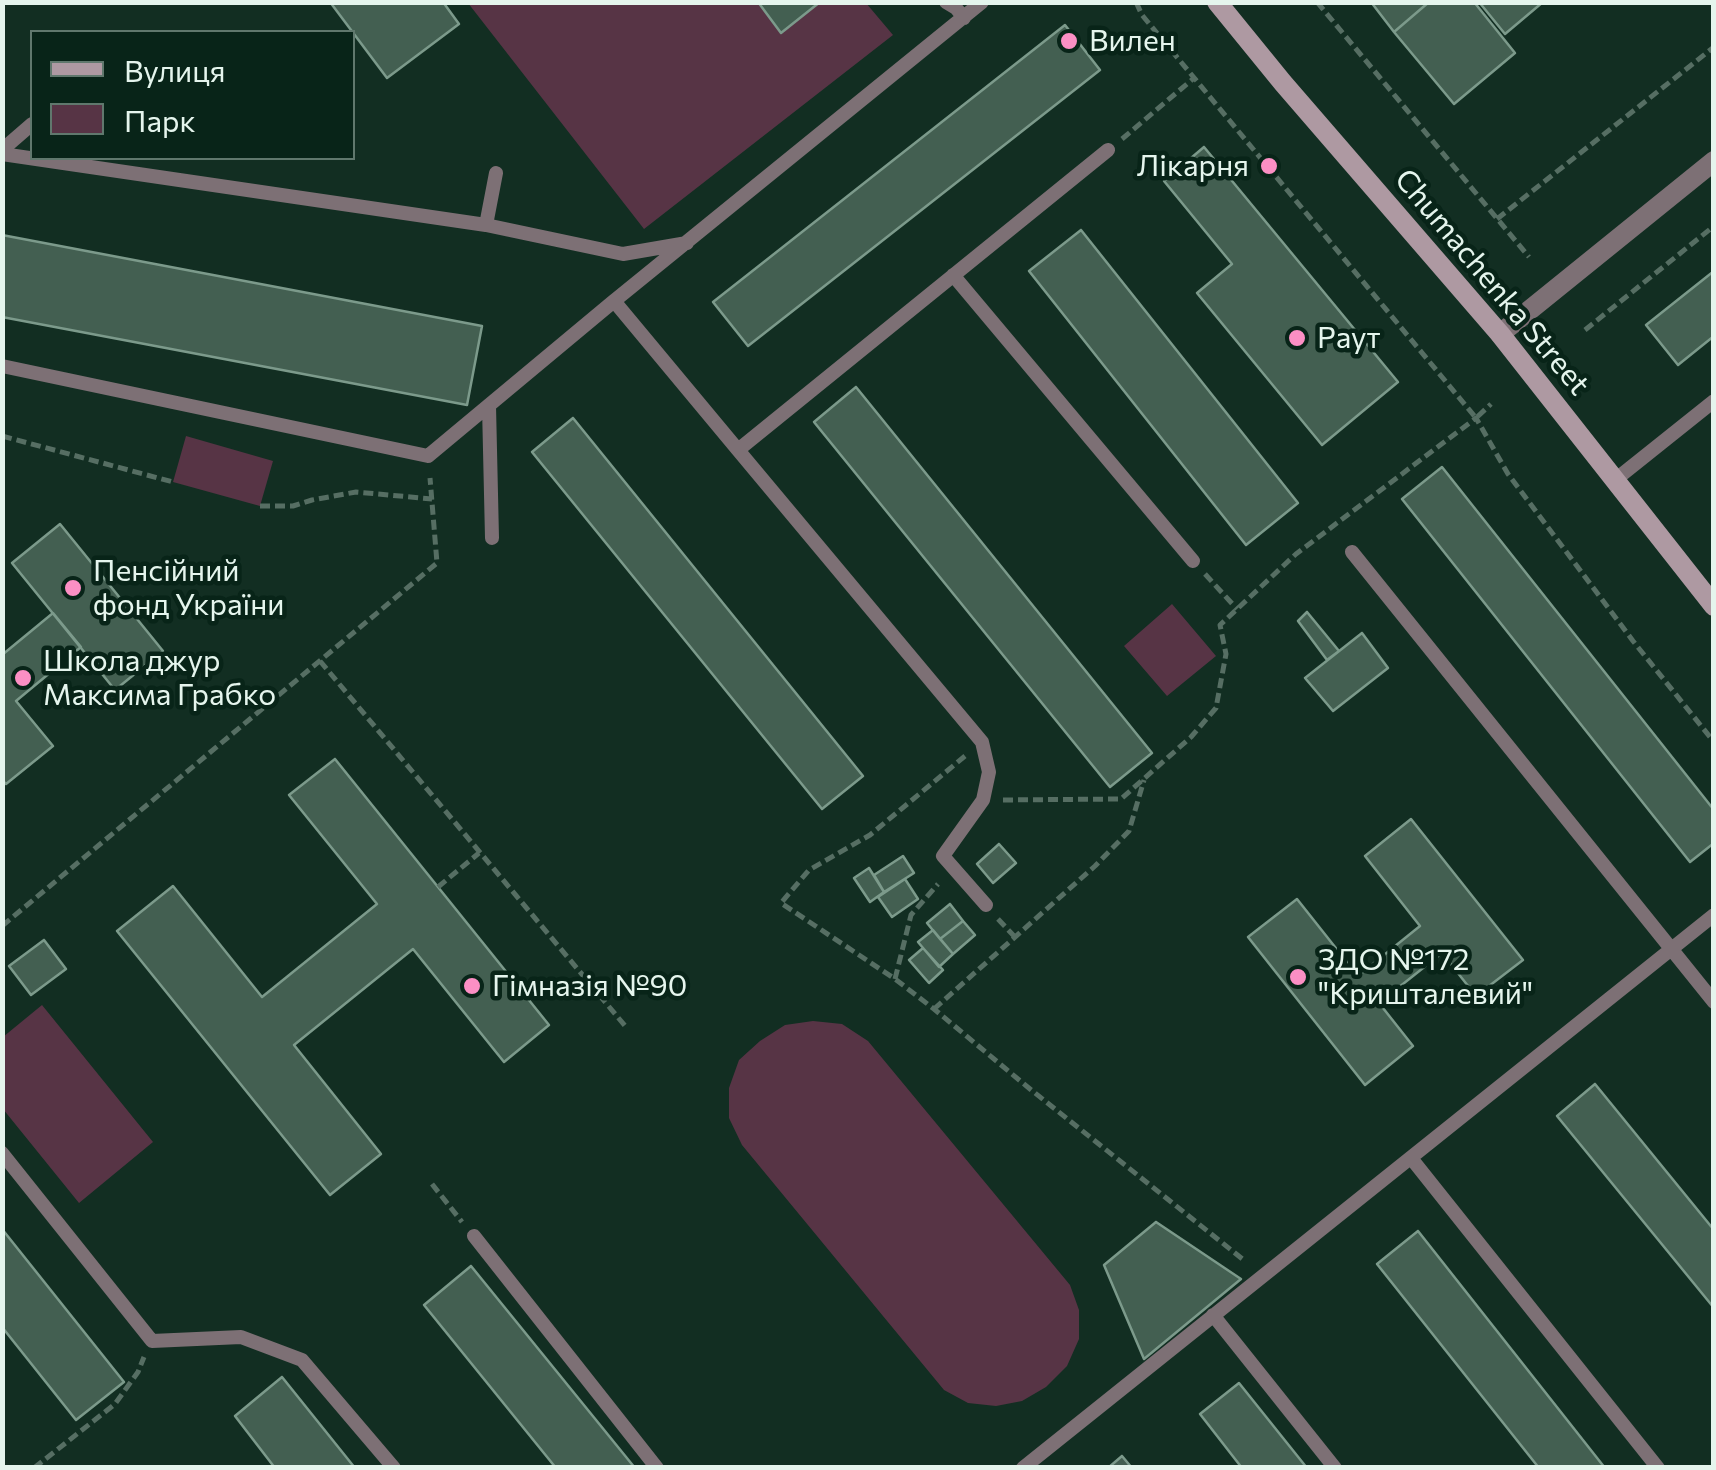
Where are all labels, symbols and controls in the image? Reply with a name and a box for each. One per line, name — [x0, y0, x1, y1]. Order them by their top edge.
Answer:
place label: Вилен — [1089, 23, 1176, 59]
legend — [30, 30, 355, 160]
marker: Вилен — [1058, 30, 1080, 52]
text: Вулиця — [124, 51, 226, 88]
text: Парк — [124, 101, 196, 138]
place label: Лікарня — [1137, 148, 1249, 184]
marker: Лікарня — [1258, 155, 1280, 177]
street label: Chumachenka Street — [1387, 162, 1597, 402]
place label: Раут — [1317, 320, 1381, 356]
marker: Раут — [1286, 327, 1308, 349]
place label: Пенсійний фонд України — [93, 553, 284, 624]
marker: Пенсійний фонд України — [62, 577, 84, 599]
place label: Школа джур Максима Грабко — [43, 643, 276, 714]
marker: Школа джур Максима Грабко — [12, 667, 34, 689]
place label: ЗДО №172 "Кришталевий" — [1318, 942, 1533, 1012]
marker: ЗДО №172 "Кришталевий" — [1287, 966, 1309, 988]
place label: Гімназія №90 — [492, 968, 687, 1004]
marker: Гімназія №90 — [461, 975, 483, 997]

